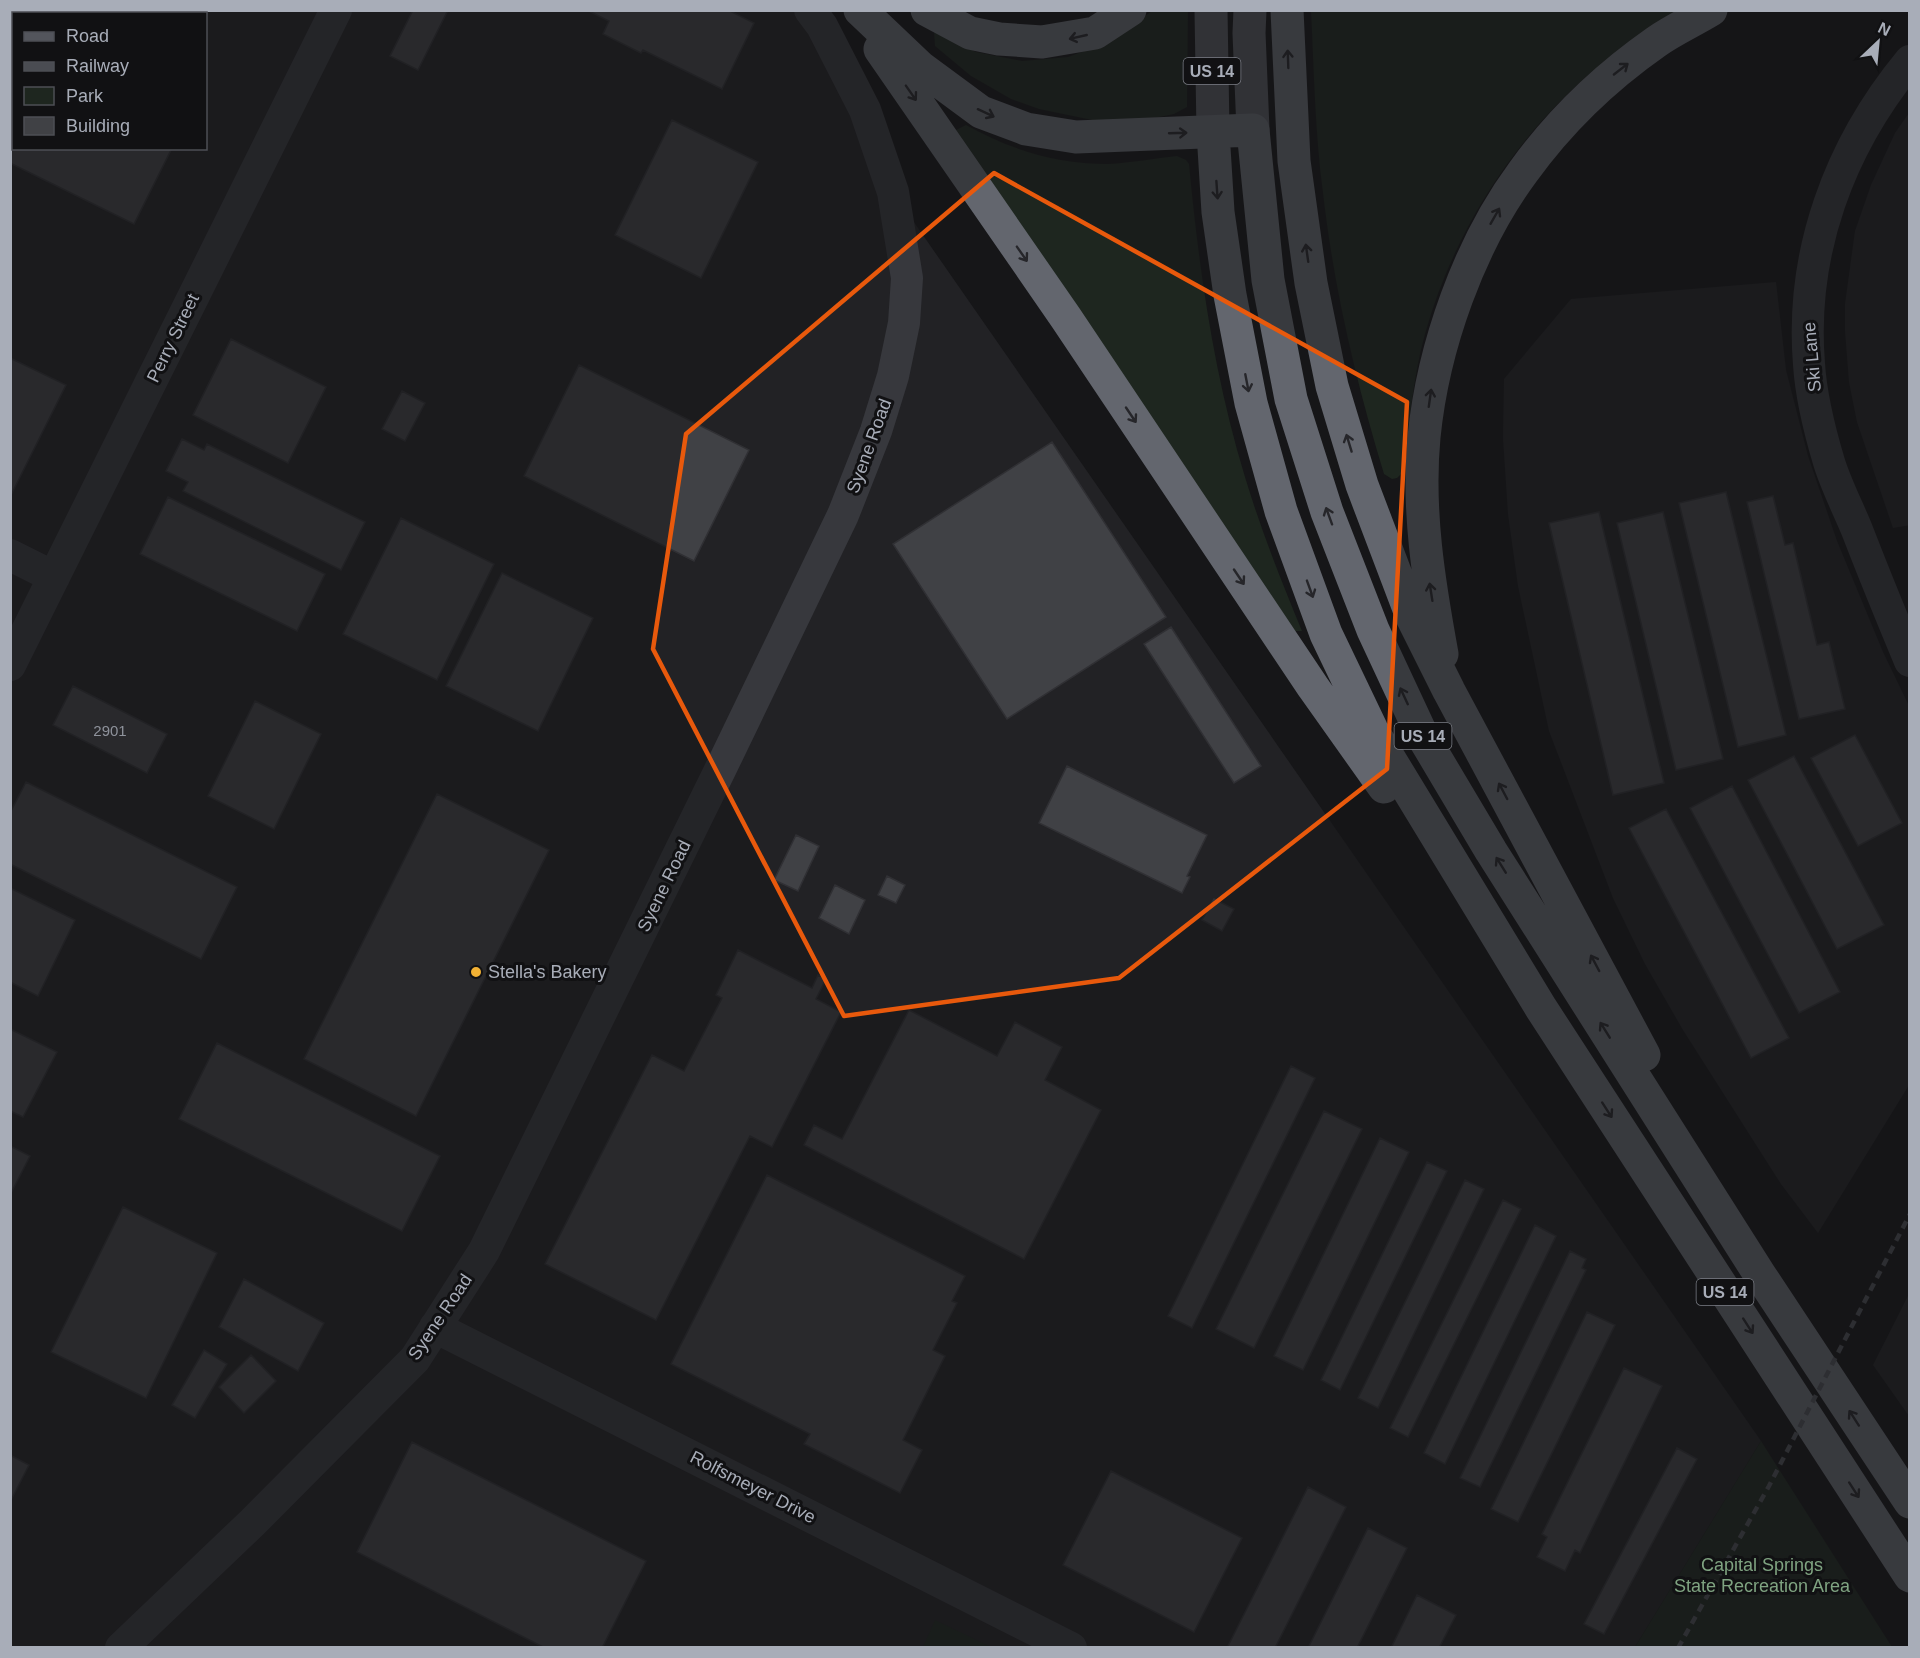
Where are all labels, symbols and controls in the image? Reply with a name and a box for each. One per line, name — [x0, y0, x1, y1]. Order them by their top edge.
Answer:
legend — [12, 12, 207, 150]
north arrow — [1848, 12, 1908, 72]
text: N — [1875, 19, 1893, 39]
text: Road — [66, 26, 109, 46]
one-way arrow — [1069, 31, 1088, 43]
one-way arrow — [1283, 49, 1294, 69]
text: Railway — [66, 56, 129, 76]
road number: US 14 — [1184, 58, 1240, 84]
one-way arrow — [1613, 62, 1629, 75]
one-way arrow — [905, 85, 917, 101]
text: Park — [66, 86, 104, 106]
one-way arrow — [977, 108, 995, 120]
text: Building — [66, 116, 130, 136]
one-way arrow — [1167, 127, 1187, 139]
one-way arrow — [1211, 180, 1222, 200]
one-way arrow — [1490, 207, 1501, 225]
one-way arrow — [1301, 243, 1312, 263]
one-way arrow — [1016, 245, 1028, 261]
street label: Perry Street — [143, 290, 203, 386]
street label: Ski Lane — [1799, 321, 1825, 393]
one-way arrow — [1242, 372, 1253, 392]
one-way arrow — [1424, 389, 1435, 409]
street label: Syene Road — [843, 396, 895, 496]
one-way arrow — [1125, 406, 1137, 423]
one-way arrow — [1343, 434, 1354, 453]
one-way arrow — [1322, 507, 1333, 526]
one-way arrow — [1233, 569, 1245, 585]
one-way arrow — [1305, 579, 1316, 598]
one-way arrow — [1426, 583, 1437, 603]
one-way arrow — [1398, 687, 1410, 705]
house number: 2901 — [93, 722, 127, 739]
road number: US 14 — [1394, 723, 1452, 749]
one-way arrow — [1497, 783, 1509, 800]
street label: Syene Road — [633, 837, 695, 935]
one-way arrow — [1494, 857, 1506, 874]
one-way arrow — [1589, 954, 1600, 972]
place label: Stella's Bakery — [488, 962, 607, 982]
marker: Stella's Bakery — [469, 965, 483, 979]
one-way arrow — [1598, 1022, 1610, 1039]
one-way arrow — [1601, 1101, 1613, 1118]
street label: Syene Road — [404, 1270, 476, 1364]
road number: US 14 — [1696, 1279, 1754, 1305]
one-way arrow — [1741, 1318, 1754, 1335]
one-way arrow — [1848, 1411, 1860, 1427]
street label: Rolfsmeyer Drive — [687, 1447, 819, 1527]
one-way arrow — [1848, 1481, 1860, 1498]
park label: Capital Springs State Recreation Area — [1674, 1555, 1851, 1596]

